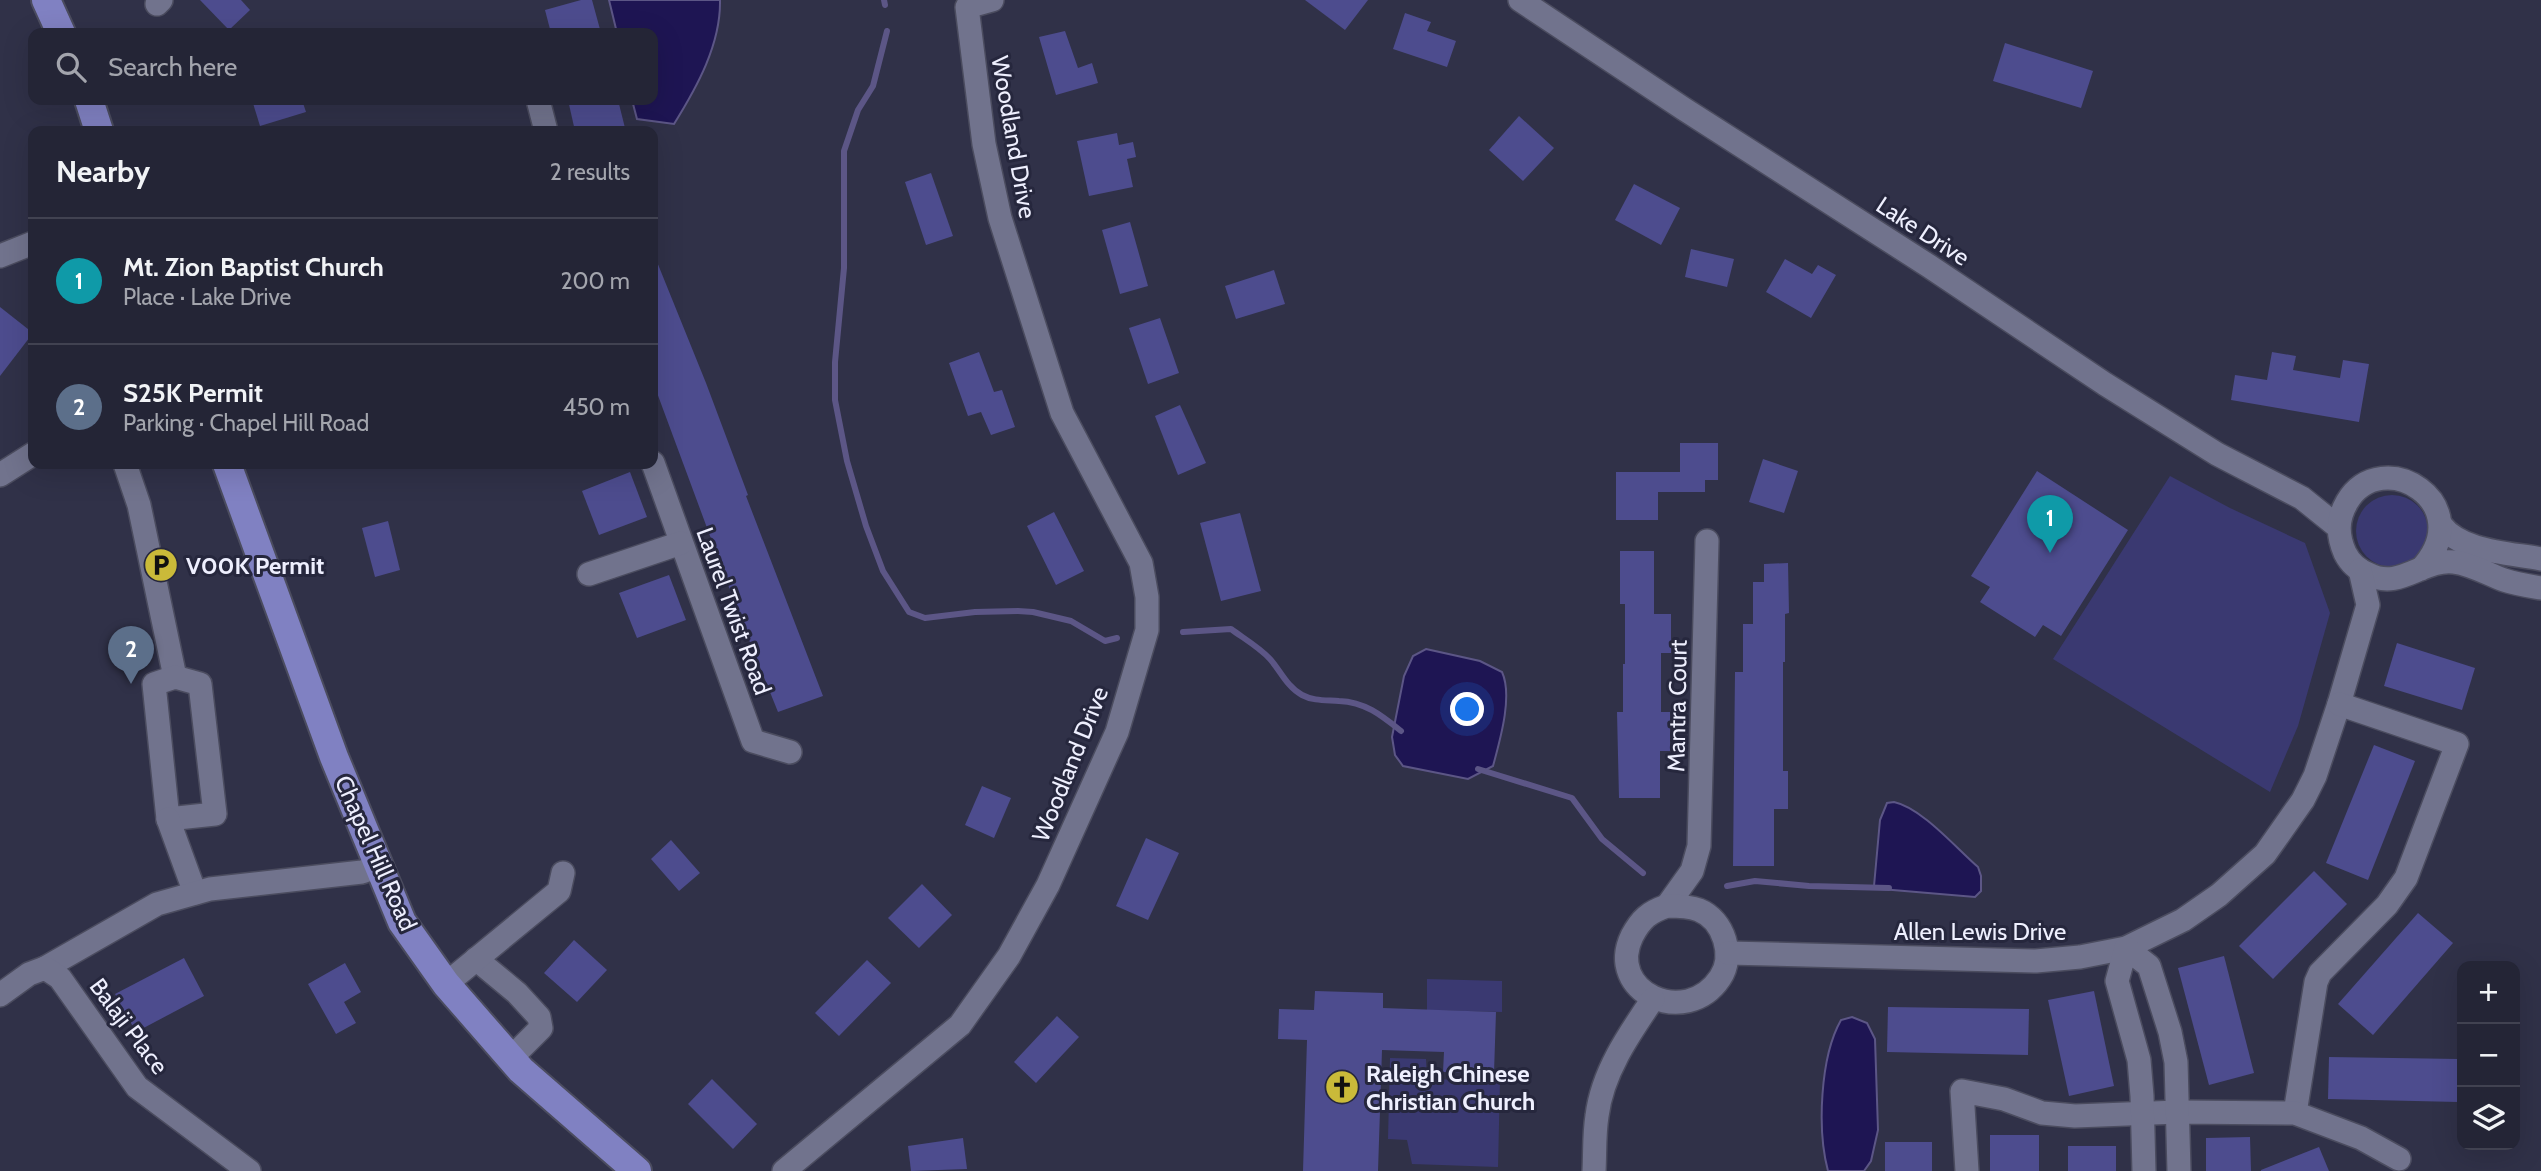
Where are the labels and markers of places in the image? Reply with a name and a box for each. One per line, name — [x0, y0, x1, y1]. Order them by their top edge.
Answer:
pin: 1 — [2027, 495, 2073, 553]
parking icon: V00K Permit — [142, 546, 180, 584]
place label: V00K Permit — [186, 551, 324, 580]
pin: 2 — [108, 626, 154, 684]
place label: Raleigh Chinese Christian Church — [1366, 1059, 1535, 1116]
church icon: Raleigh Chinese Christian Church — [1323, 1068, 1361, 1106]

